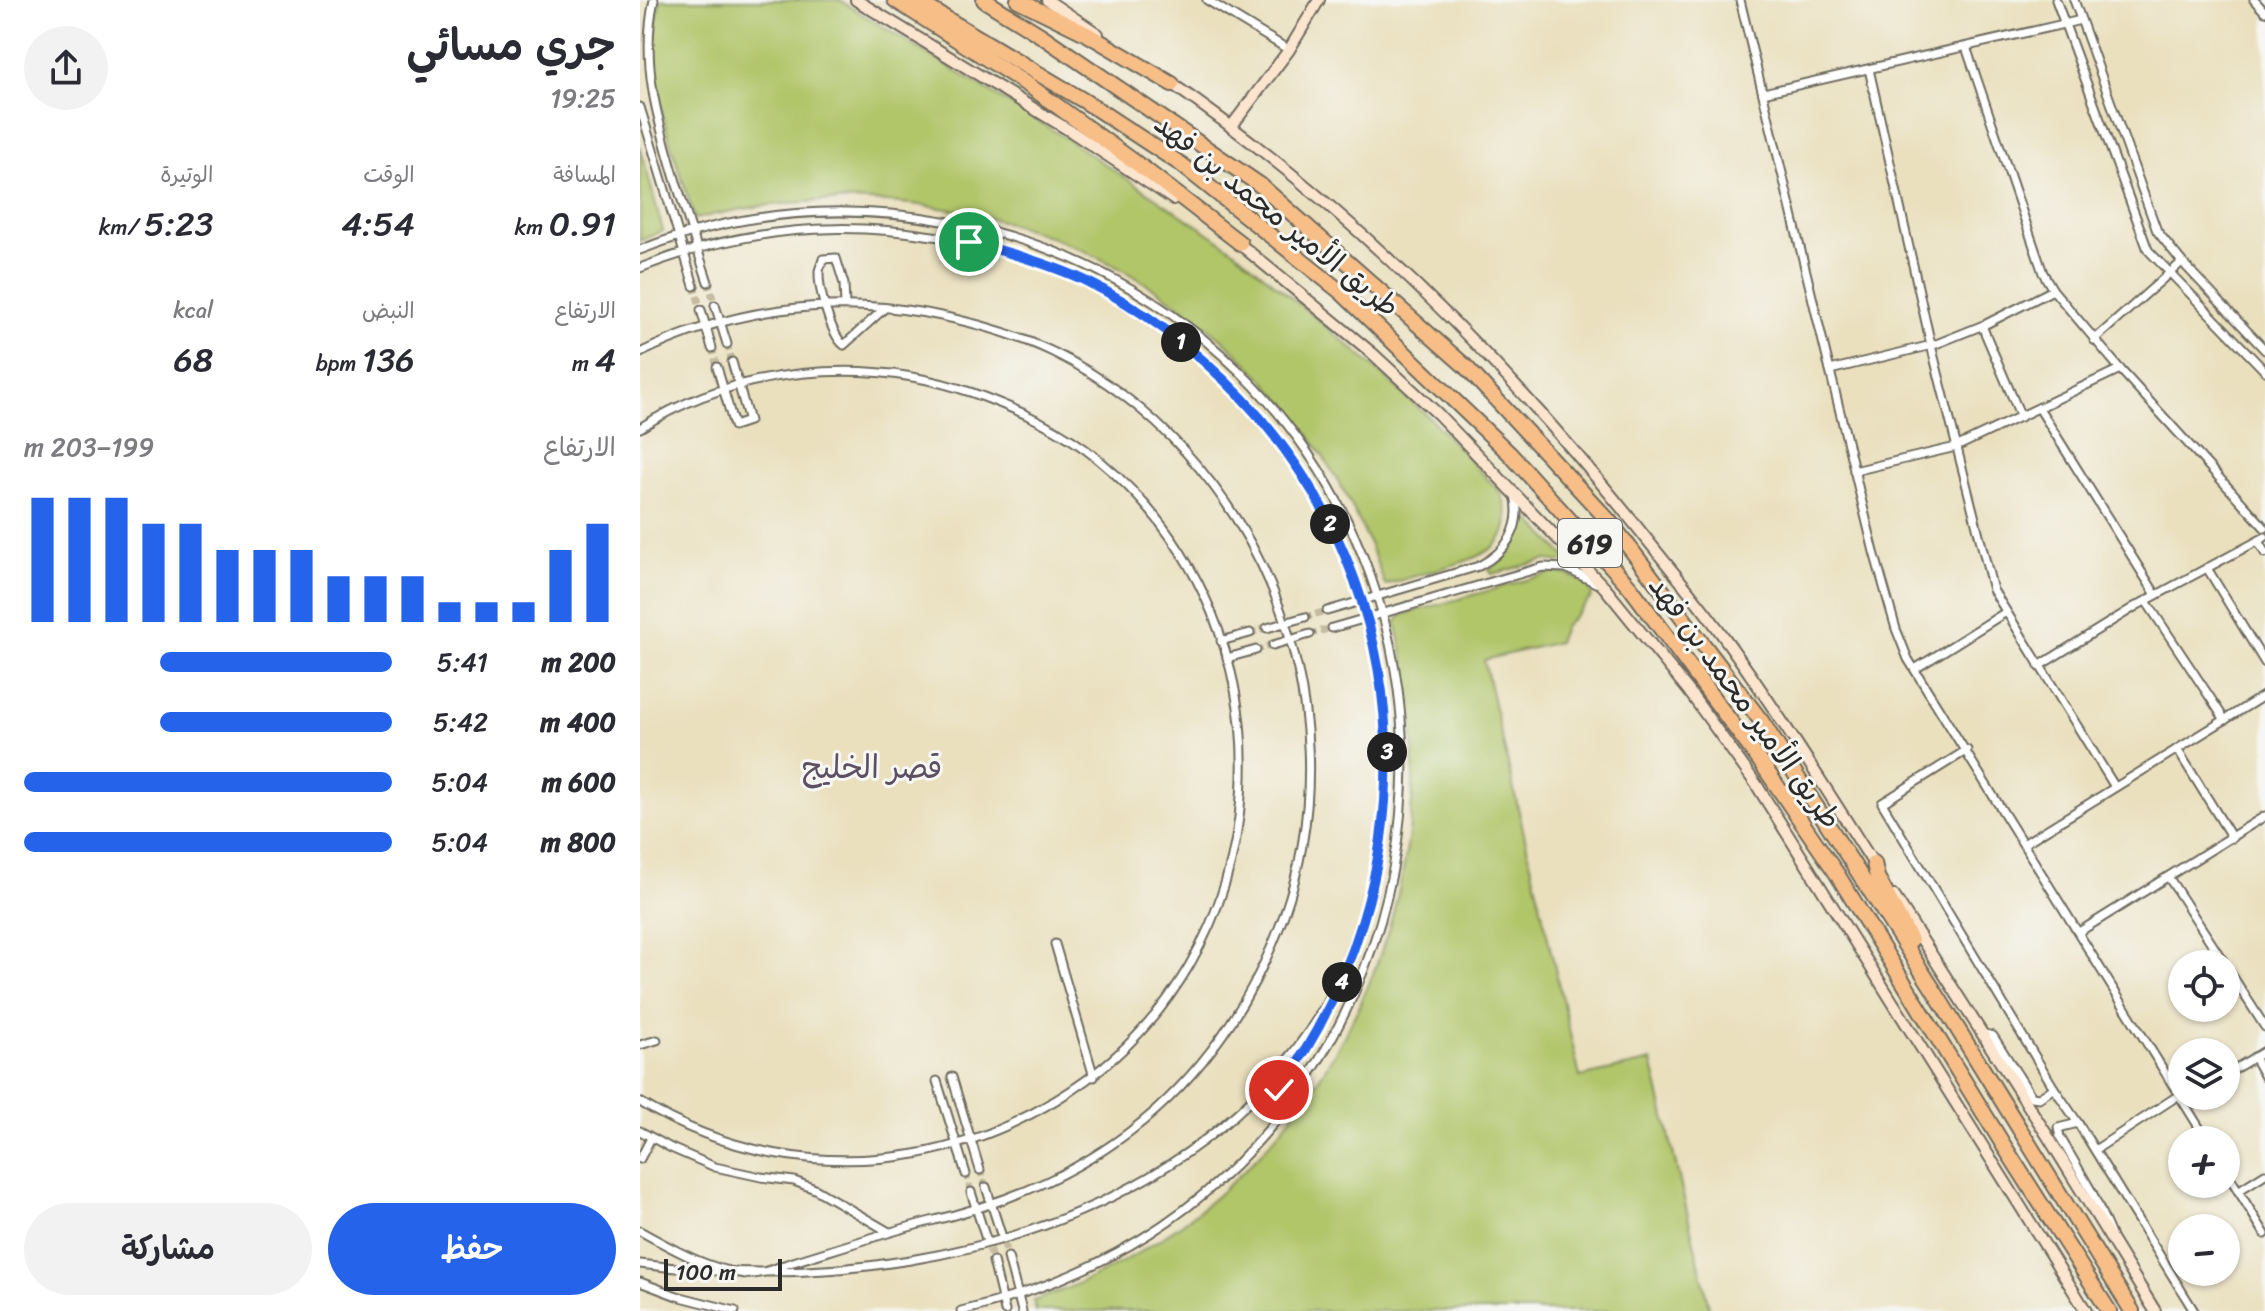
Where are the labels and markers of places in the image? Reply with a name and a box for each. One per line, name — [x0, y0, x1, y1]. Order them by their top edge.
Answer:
pin — [935, 208, 1003, 276]
pin: 1 — [1161, 322, 1201, 362]
pin: 2 — [1310, 504, 1350, 544]
pin: 3 — [1367, 732, 1407, 772]
pin: 4 — [1322, 962, 1362, 1002]
pin — [1245, 1056, 1313, 1124]

